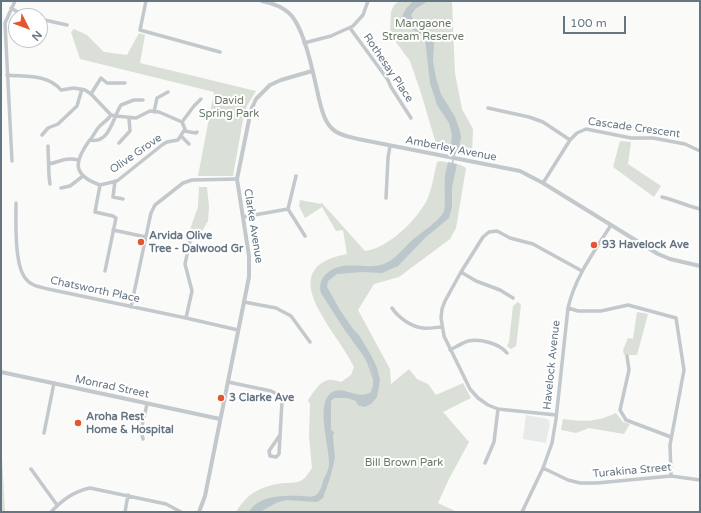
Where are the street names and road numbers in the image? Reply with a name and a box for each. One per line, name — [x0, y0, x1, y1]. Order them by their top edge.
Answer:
street label: Rothesay Place — [360, 31, 416, 105]
street label: Cascade Crescent — [587, 115, 681, 141]
street label: Olive Grove — [108, 131, 164, 177]
street label: Amberley Avenue — [404, 134, 498, 164]
street label: Clarke Avenue — [241, 188, 265, 264]
street label: Chatsworth Place — [49, 274, 141, 306]
street label: Havelock Avenue — [541, 320, 563, 410]
street label: Monrad Street — [74, 373, 150, 401]
street label: Turakina Street — [592, 461, 672, 481]

